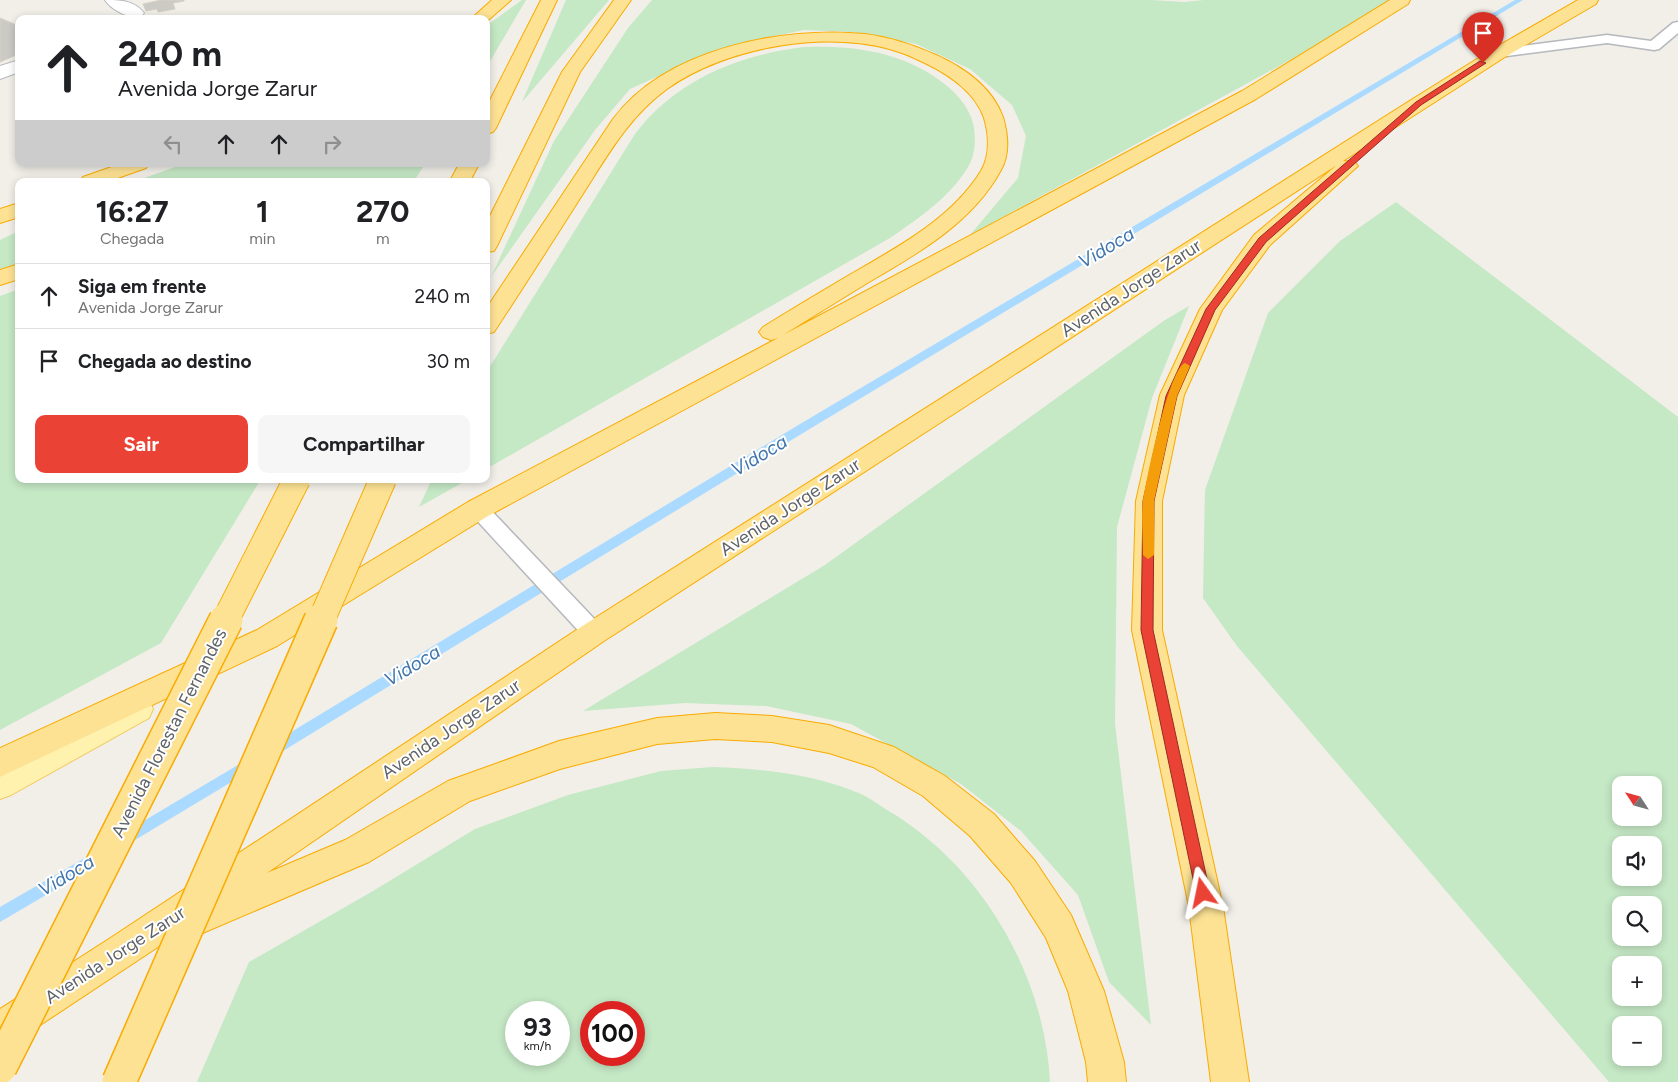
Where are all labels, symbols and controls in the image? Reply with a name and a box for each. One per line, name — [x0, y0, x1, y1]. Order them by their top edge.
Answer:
pin — [1462, 12, 1504, 63]
icon: arrive — [1469, 19, 1497, 47]
text: 240 m — [118, 33, 222, 75]
icon: ahead — [35, 35, 100, 100]
text: Avenida Jorge Zarur — [118, 75, 317, 102]
icon: left — [159, 130, 187, 158]
icon: ahead — [212, 130, 240, 158]
icon: ahead — [265, 130, 293, 158]
icon: right — [318, 130, 346, 158]
text: 16:27 — [96, 193, 169, 230]
text: 1 — [256, 193, 269, 230]
text: 270 — [356, 193, 409, 230]
water label: Vidoca — [1074, 222, 1138, 273]
text: Chegada — [100, 229, 164, 248]
text: min — [249, 229, 275, 248]
text: m — [376, 229, 390, 248]
street label: Avenida Jorge Zarur — [1057, 234, 1205, 342]
text: Siga em frente — [78, 275, 206, 298]
icon: ahead — [35, 282, 63, 310]
text: 240 m — [415, 285, 470, 308]
text: Avenida Jorge Zarur — [78, 298, 223, 317]
icon: arrive — [35, 347, 63, 375]
text: Chegada ao destino — [78, 350, 251, 373]
text: 30 m — [427, 350, 470, 373]
button: Sair — [35, 415, 248, 473]
button: Compartilhar — [258, 415, 470, 473]
water label: Vidoca — [727, 430, 791, 481]
street label: Avenida Jorge Zarur — [716, 453, 864, 561]
street label: Avenida Florestan Fernandes — [107, 625, 231, 841]
water label: Vidoca — [380, 640, 444, 691]
street label: Avenida Jorge Zarur — [377, 674, 525, 784]
north arrow — [1612, 776, 1662, 826]
map controls — [1612, 776, 1662, 1066]
button: sound — [1612, 836, 1662, 886]
water label: Vidoca — [34, 850, 98, 901]
position arrow — [1176, 866, 1228, 918]
button: search — [1612, 896, 1662, 946]
street label: Avenida Jorge Zarur — [41, 901, 189, 1009]
button: + — [1612, 956, 1662, 1006]
speed limit sign: 100 — [580, 1001, 645, 1066]
text: 93 — [523, 1012, 552, 1042]
button: − — [1612, 1016, 1662, 1066]
text: km/h — [524, 1039, 551, 1053]

